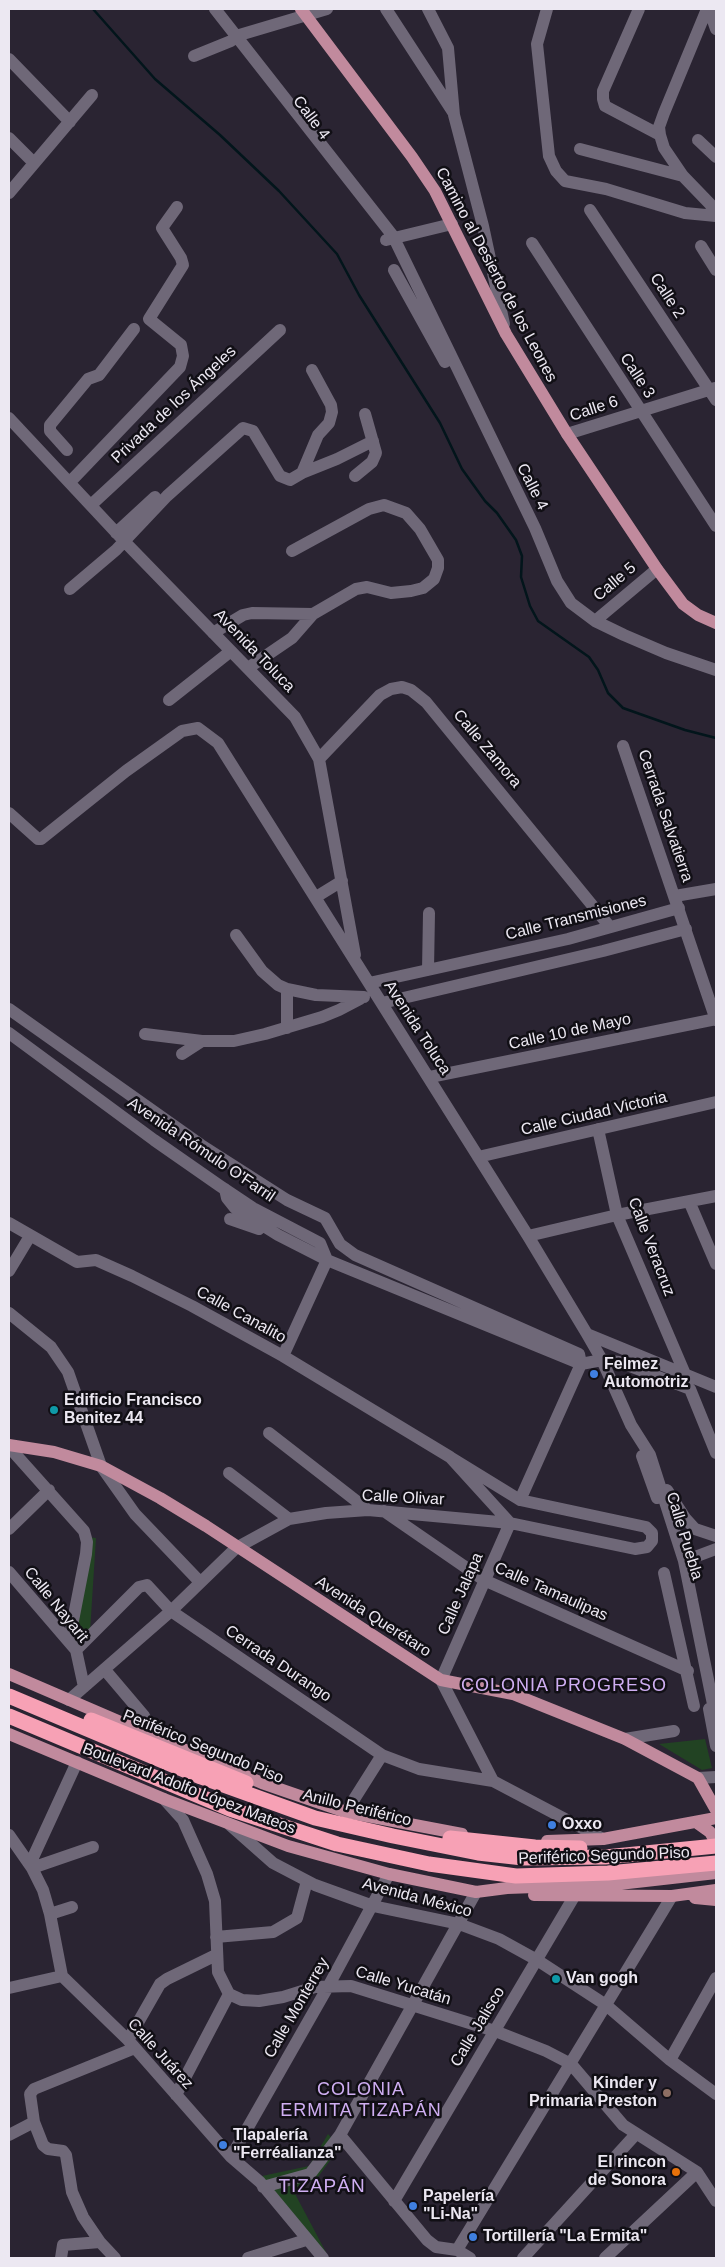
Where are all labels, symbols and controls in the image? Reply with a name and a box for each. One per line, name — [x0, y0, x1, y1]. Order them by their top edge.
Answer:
street label: Calle 4 — [288, 92, 334, 144]
street label: Camino al Desierto de los Leones — [431, 164, 561, 386]
street label: Calle 2 — [645, 270, 689, 322]
street label: Privada de los Ángeles — [108, 342, 240, 468]
street label: Calle 3 — [615, 350, 659, 402]
street label: Calle 6 — [567, 392, 621, 426]
street label: Calle 4 — [512, 460, 552, 514]
street label: Calle 5 — [590, 559, 640, 605]
street label: Avenida Toluca — [210, 605, 298, 697]
street label: Calle Zamora — [449, 706, 525, 792]
street label: Cerrada Salvatierra — [633, 747, 697, 885]
street label: Calle Transmisiones — [504, 891, 648, 945]
street label: Avenida Toluca — [379, 977, 455, 1079]
street label: Calle 10 de Mayo — [507, 1010, 633, 1054]
street label: Calle Ciudad Victoria — [519, 1088, 669, 1140]
street label: Avenida Rómulo O'Farril — [124, 1094, 278, 1206]
street label: Calle Veracruz — [623, 1195, 679, 1299]
street label: Calle Canalito — [193, 1282, 289, 1348]
place label: Felmez Automotriz — [604, 1355, 688, 1393]
marker: Felmez Automotriz — [588, 1368, 600, 1380]
place label: Edificio Francisco Benitez 44 — [64, 1391, 202, 1429]
marker: Edificio Francisco Benitez 44 — [48, 1404, 60, 1416]
street label: Calle Olivar — [361, 1486, 445, 1510]
street label: Calle Puebla — [662, 1490, 706, 1582]
street label: Calle Jalapa — [434, 1550, 488, 1638]
street label: Calle Tamaulipas — [491, 1558, 611, 1626]
street label: Calle Nayarit — [20, 1563, 92, 1647]
street label: Avenida Querétaro — [312, 1572, 434, 1662]
street label: Cerrada Durango — [221, 1621, 335, 1707]
district label: COLONIA PROGRESO — [459, 1675, 669, 1697]
street label: Periférico Segundo Piso — [120, 1706, 286, 1788]
street label: Boulevard Adolfo López Mateos — [80, 1739, 298, 1839]
street label: Anillo Periférico — [301, 1785, 413, 1831]
place label: Oxxo — [562, 1815, 602, 1835]
marker: Oxxo — [546, 1819, 558, 1831]
street label: Periférico Segundo Piso — [518, 1843, 690, 1869]
street label: Avenida México — [360, 1874, 474, 1922]
street label: Calle Monterrey — [260, 1954, 334, 2062]
street label: Calle Yucatán — [353, 1962, 453, 2010]
place label: Van gogh — [566, 1969, 638, 1989]
marker: Van gogh — [550, 1973, 562, 1985]
street label: Calle Jalisco — [447, 1984, 509, 2070]
street label: Calle Juárez — [123, 2015, 197, 2093]
place label: Kinder y Primaria Preston — [529, 2074, 657, 2112]
district label: COLONIA ERMITA TIZAPÁN — [278, 2079, 444, 2122]
marker: Kinder y Primaria Preston — [661, 2087, 673, 2099]
place label: Tlapalería "Ferréalianza" — [233, 2126, 342, 2164]
marker: Tlapalería "Ferréalianza" — [217, 2139, 229, 2151]
place label: El rincon de Sonora — [588, 2153, 666, 2191]
marker: El rincon de Sonora — [670, 2166, 682, 2178]
district label: TIZAPÁN — [278, 2176, 366, 2198]
place label: Papelería "Li-Na" — [423, 2187, 494, 2225]
marker: Papelería "Li-Na" — [407, 2200, 419, 2212]
place label: Tortillería "La Ermita" — [483, 2227, 647, 2247]
marker: Tortillería "La Ermita" — [467, 2231, 479, 2243]

